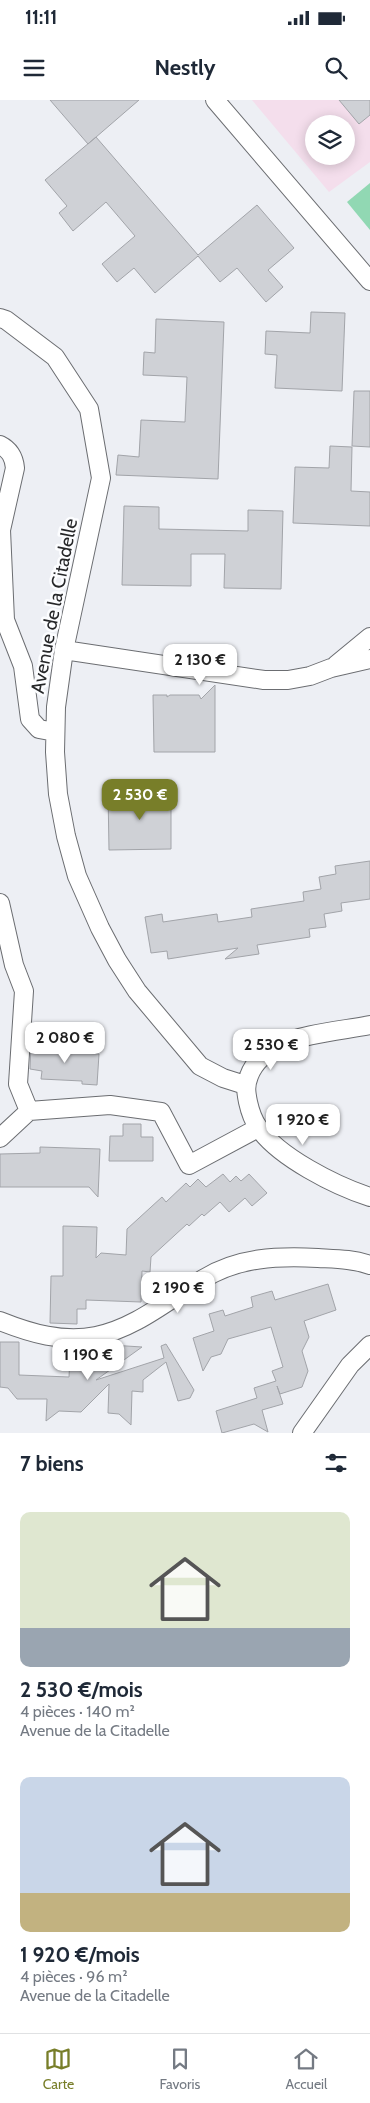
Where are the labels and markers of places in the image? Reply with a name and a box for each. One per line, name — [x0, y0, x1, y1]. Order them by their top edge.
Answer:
pin: 2 130 € — [154, 644, 246, 686]
pin: 2 530 € — [94, 778, 186, 821]
pin: 2 080 € — [19, 1022, 111, 1064]
pin: 2 530 € — [225, 1028, 317, 1071]
pin: 1 920 € — [257, 1104, 349, 1146]
pin: 2 190 € — [132, 1272, 224, 1314]
pin: 1 190 € — [42, 1338, 134, 1381]

